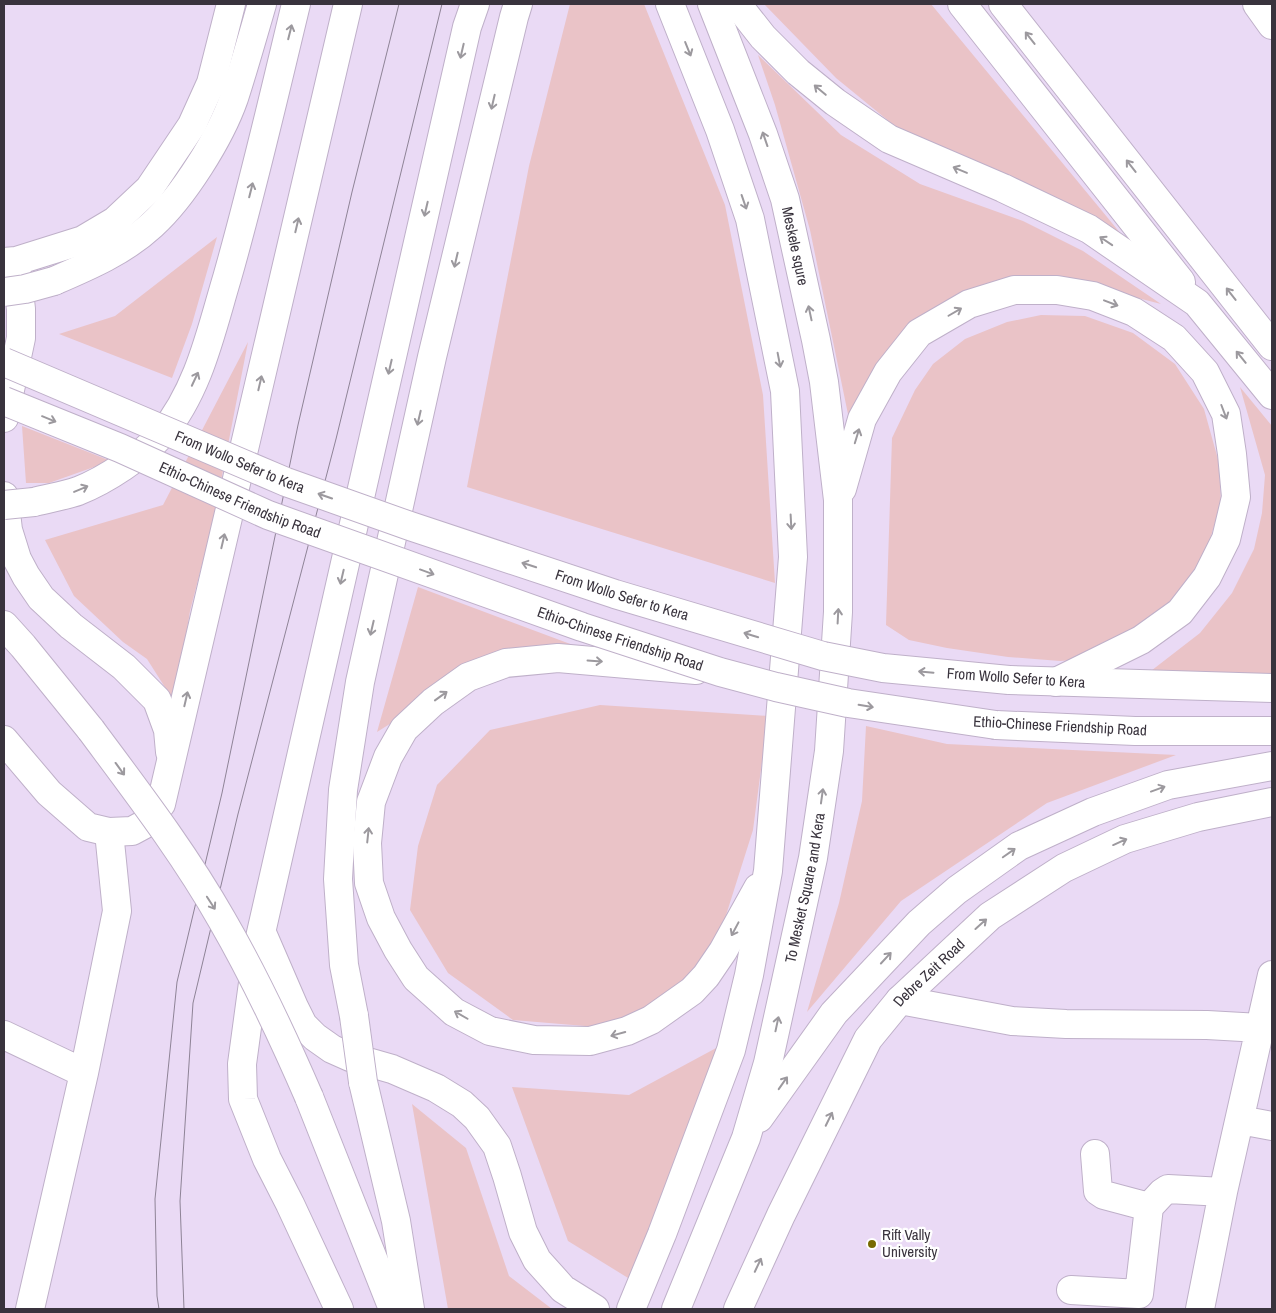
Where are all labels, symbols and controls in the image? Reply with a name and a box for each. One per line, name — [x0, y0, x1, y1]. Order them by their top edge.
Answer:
one-way arrow — [285, 24, 295, 40]
one-way arrow — [1025, 32, 1036, 45]
one-way arrow — [683, 41, 693, 56]
one-way arrow — [456, 42, 466, 58]
one-way arrow — [814, 84, 827, 95]
one-way arrow — [488, 93, 497, 109]
one-way arrow — [760, 132, 769, 147]
one-way arrow — [1125, 160, 1136, 173]
one-way arrow — [953, 164, 968, 174]
one-way arrow — [247, 182, 256, 198]
one-way arrow — [740, 193, 749, 209]
one-way arrow — [421, 201, 430, 217]
street label: Meskele squre — [777, 205, 814, 287]
one-way arrow — [293, 217, 302, 233]
one-way arrow — [1099, 236, 1113, 246]
one-way arrow — [451, 251, 460, 267]
one-way arrow — [1226, 288, 1237, 301]
one-way arrow — [1103, 299, 1118, 308]
one-way arrow — [805, 306, 814, 322]
one-way arrow — [947, 307, 961, 317]
one-way arrow — [1236, 351, 1247, 364]
one-way arrow — [774, 352, 784, 368]
one-way arrow — [385, 359, 394, 375]
one-way arrow — [190, 372, 200, 387]
one-way arrow — [256, 375, 265, 391]
one-way arrow — [1220, 404, 1229, 419]
one-way arrow — [414, 410, 423, 426]
one-way arrow — [41, 415, 56, 425]
street label: From Wollo Sefer to Kera — [172, 425, 308, 498]
one-way arrow — [853, 429, 863, 445]
street label: Ethio-Chinese Friendship Road — [156, 456, 324, 543]
one-way arrow — [73, 483, 88, 493]
one-way arrow — [318, 491, 333, 500]
one-way arrow — [787, 514, 796, 530]
one-way arrow — [219, 534, 228, 550]
one-way arrow — [521, 560, 537, 570]
street label: From Wollo Sefer to Kera — [553, 564, 691, 625]
one-way arrow — [418, 568, 434, 577]
one-way arrow — [337, 569, 346, 585]
street label: Ethio-Chinese Friendship Road — [534, 601, 706, 676]
one-way arrow — [833, 609, 842, 625]
one-way arrow — [367, 619, 376, 635]
one-way arrow — [743, 629, 759, 639]
one-way arrow — [586, 656, 602, 665]
street label: From Wollo Sefer to Kera — [946, 662, 1086, 693]
one-way arrow — [918, 667, 934, 677]
one-way arrow — [434, 691, 448, 701]
one-way arrow — [182, 692, 191, 708]
one-way arrow — [858, 701, 874, 711]
street label: Ethio-Chinese Friendship Road — [973, 710, 1147, 741]
one-way arrow — [115, 762, 125, 776]
one-way arrow — [1150, 784, 1165, 793]
one-way arrow — [818, 788, 828, 804]
street label: To Mesket Square and Kera — [779, 811, 830, 965]
one-way arrow — [363, 827, 373, 843]
one-way arrow — [1112, 836, 1127, 846]
one-way arrow — [1002, 848, 1016, 858]
one-way arrow — [207, 896, 217, 910]
one-way arrow — [974, 918, 987, 930]
one-way arrow — [730, 921, 740, 936]
street label: Debre Zeit Road — [888, 934, 969, 1011]
one-way arrow — [880, 951, 892, 964]
one-way arrow — [455, 1010, 469, 1020]
one-way arrow — [773, 1016, 782, 1032]
one-way arrow — [610, 1030, 626, 1039]
one-way arrow — [778, 1077, 788, 1091]
one-way arrow — [824, 1111, 834, 1126]
place label: Rift Vally University — [882, 1224, 938, 1262]
marker: Rift Vally University — [866, 1238, 878, 1250]
one-way arrow — [754, 1258, 764, 1273]

